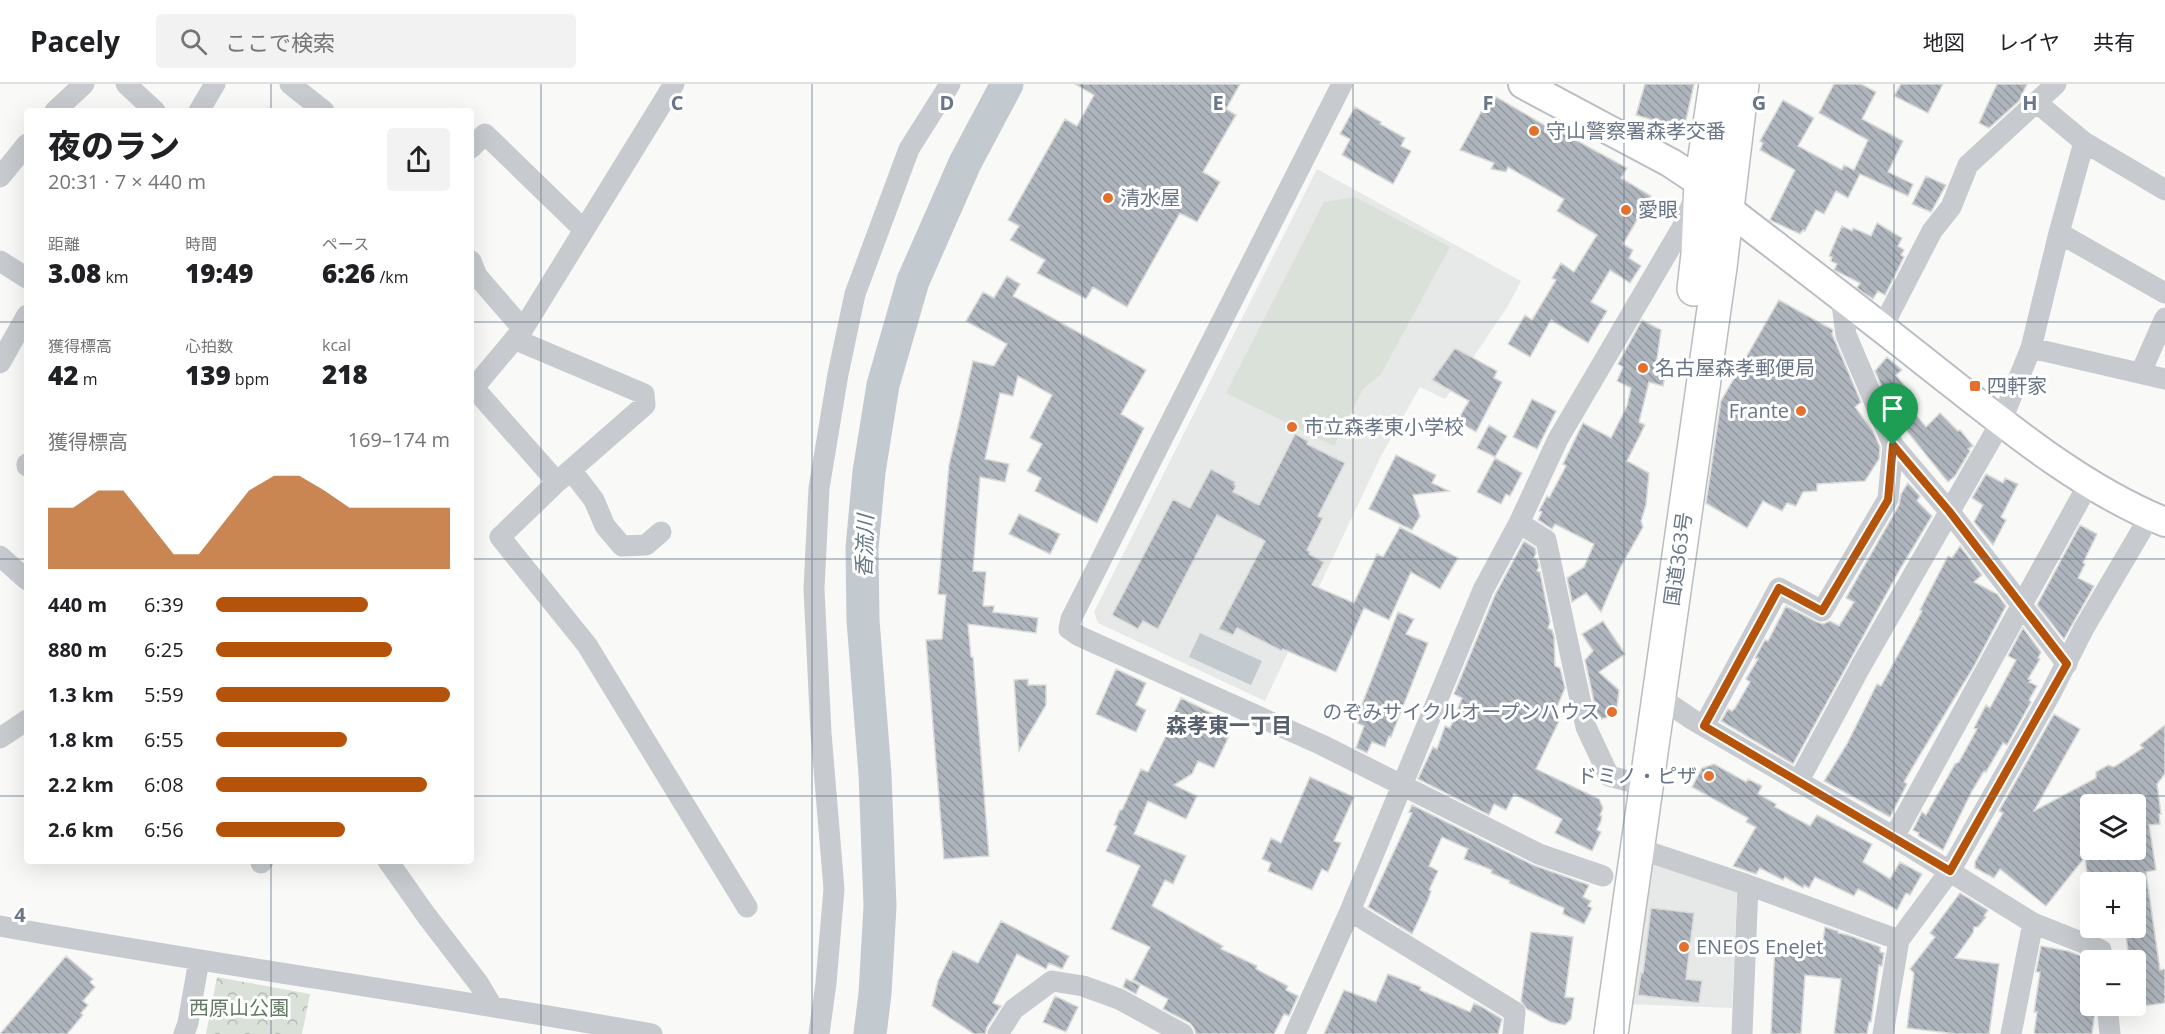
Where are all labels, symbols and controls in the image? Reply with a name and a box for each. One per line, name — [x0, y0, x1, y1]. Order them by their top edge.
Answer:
search box — [156, 14, 576, 68]
text: Pacely — [30, 22, 120, 60]
icon: search — [177, 25, 210, 58]
text: ここで検索 — [225, 27, 335, 57]
text: 地図 — [1923, 28, 1965, 56]
text: レイヤ — [1998, 28, 2060, 56]
text: 共有 — [2093, 28, 2135, 56]
text: C — [671, 89, 684, 116]
text: D — [940, 89, 954, 116]
text: E — [1212, 89, 1224, 116]
text: F — [1483, 89, 1493, 116]
text: G — [1752, 89, 1766, 116]
text: H — [2022, 89, 2038, 116]
place label: 守山警察署森孝交番 — [1546, 117, 1726, 144]
text: 夜のラン — [48, 123, 180, 168]
marker: 守山警察署森孝交番 — [1527, 124, 1541, 138]
button: share — [387, 128, 450, 191]
text: 20:31 · 7 × 440 m — [48, 168, 206, 195]
place label: 清水屋 — [1120, 184, 1180, 211]
marker: 清水屋 — [1101, 191, 1115, 205]
place label: 愛眼 — [1638, 196, 1678, 223]
marker: 愛眼 — [1619, 203, 1633, 217]
text: 距離 — [48, 233, 80, 255]
text: 時間 — [185, 233, 217, 255]
text: ペース — [322, 233, 369, 255]
text: 3.08 — [48, 255, 101, 291]
text: 19:49 — [185, 255, 253, 291]
text: 6:26 — [322, 255, 375, 291]
text: km — [101, 266, 129, 288]
text: /km — [375, 266, 408, 288]
text: kcal — [322, 334, 351, 356]
text: 獲得標高 — [48, 335, 112, 357]
text: 心拍数 — [185, 335, 233, 357]
place label: 名古屋森孝郵便局 — [1655, 354, 1815, 381]
text: 218 — [322, 356, 368, 392]
text: 42 — [48, 357, 78, 393]
text: 139 — [185, 357, 231, 393]
marker: 名古屋森孝郵便局 — [1636, 361, 1650, 375]
text: m — [78, 368, 97, 390]
text: bpm — [231, 368, 269, 390]
place label: 四軒家 — [1987, 372, 2047, 399]
marker: 四軒家 — [1968, 379, 1982, 393]
pin — [1867, 383, 1918, 445]
icon: arrive — [1876, 392, 1909, 425]
place label: Frante — [1729, 397, 1789, 424]
marker: Frante — [1794, 404, 1808, 418]
place label: 市立森孝東小学校 — [1304, 413, 1464, 440]
marker: 市立森孝東小学校 — [1285, 420, 1299, 434]
text: 169–174 m — [348, 426, 450, 453]
text: 獲得標高 — [48, 428, 128, 455]
street label: 国道363号 — [1658, 510, 1697, 608]
water label: 香流川 — [849, 512, 879, 578]
text: 440 m — [48, 591, 107, 618]
text: 6:39 — [144, 591, 184, 618]
text: 880 m — [48, 636, 107, 663]
text: 6:25 — [144, 636, 184, 663]
text: 1.3 km — [48, 681, 114, 708]
text: 5:59 — [144, 681, 184, 708]
place label: のぞみサイクルオープンハウス — [1322, 698, 1600, 725]
marker: のぞみサイクルオープンハウス — [1605, 705, 1619, 719]
district label: 森孝東一丁目 — [1166, 711, 1292, 739]
text: 1.8 km — [48, 726, 114, 753]
text: 6:55 — [144, 726, 184, 753]
place label: ドミノ・ピザ — [1577, 762, 1697, 789]
marker: ドミノ・ピザ — [1702, 769, 1716, 783]
text: 2.2 km — [48, 771, 114, 798]
text: 6:08 — [144, 771, 184, 798]
map controls — [2080, 794, 2146, 1016]
button: layers — [2080, 794, 2146, 860]
text: 2.6 km — [48, 816, 114, 843]
text: 6:56 — [144, 816, 184, 843]
button: + — [2080, 872, 2146, 938]
text: 4 — [14, 901, 26, 928]
place label: ENEOS EneJet — [1696, 933, 1823, 960]
marker: ENEOS EneJet — [1677, 940, 1691, 954]
button: − — [2080, 950, 2146, 1016]
park label: 西原山公園 — [189, 994, 289, 1021]

